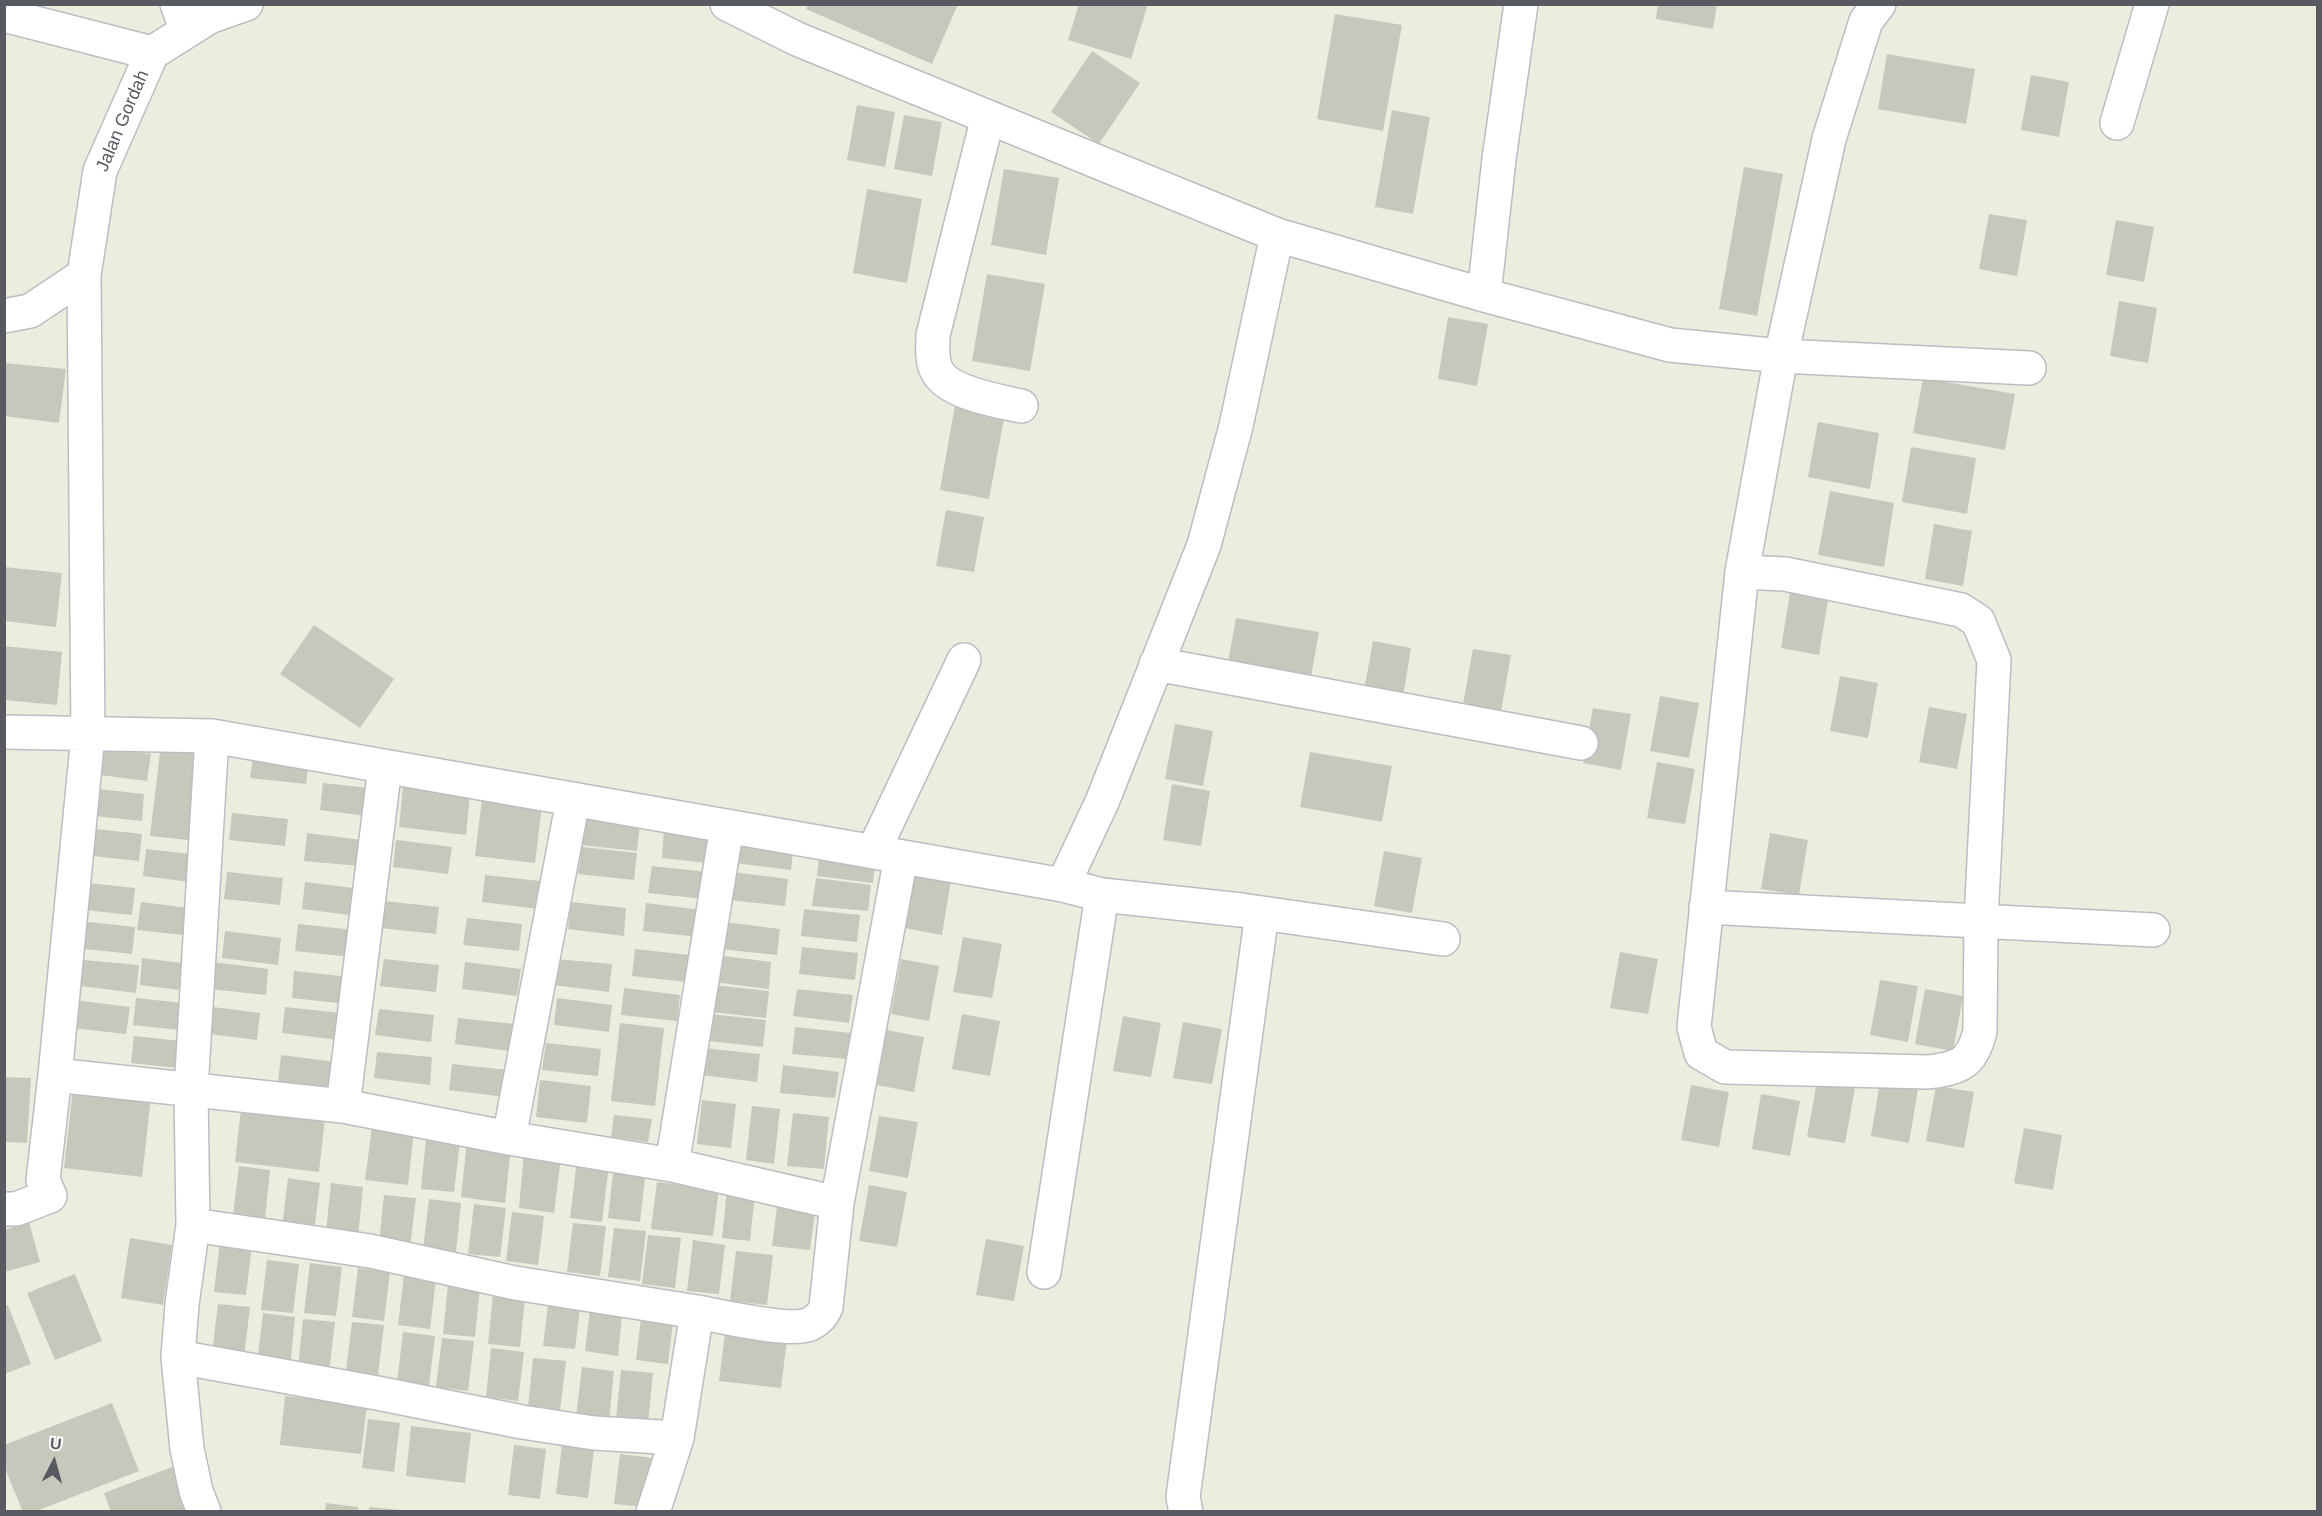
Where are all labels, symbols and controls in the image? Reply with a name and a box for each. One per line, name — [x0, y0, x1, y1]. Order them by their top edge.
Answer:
street label: Jalan Gordah — [92, 67, 154, 175]
north arrow — [24, 1432, 84, 1492]
text: U — [49, 1435, 63, 1453]

